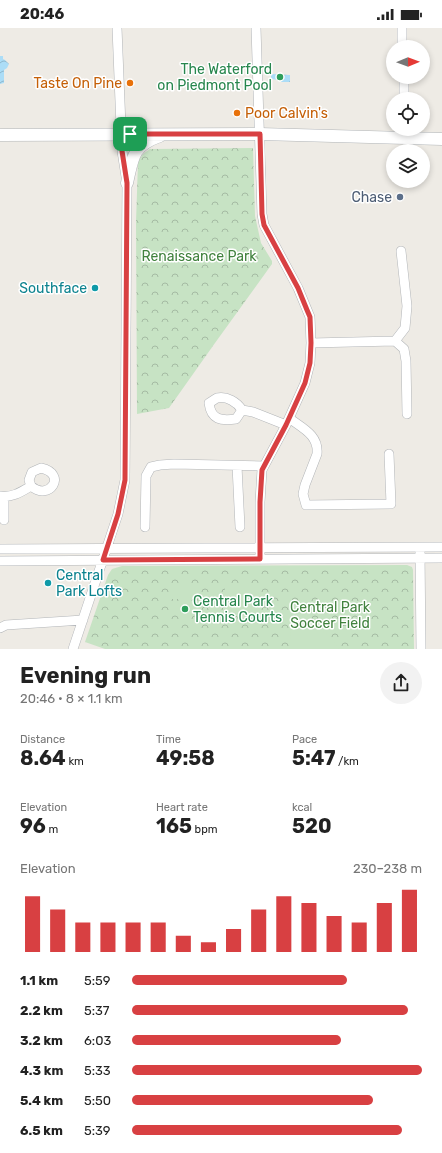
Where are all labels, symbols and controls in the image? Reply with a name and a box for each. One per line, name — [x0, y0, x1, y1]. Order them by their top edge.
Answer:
text: 20:46 — [20, 5, 64, 23]
north arrow — [386, 40, 430, 84]
map controls — [386, 40, 430, 188]
place label: The Waterford on Piedmont Pool — [157, 61, 272, 94]
marker: The Waterford on Piedmont Pool — [275, 72, 285, 82]
place label: Taste On Pine — [33, 75, 122, 92]
marker: Taste On Pine — [125, 78, 135, 88]
button: locate — [386, 92, 430, 136]
place label: Poor Calvin's — [245, 105, 328, 122]
marker: Poor Calvin's — [232, 108, 242, 118]
pin — [113, 117, 147, 151]
icon: arrive — [119, 123, 141, 145]
button: layers — [386, 144, 430, 188]
place label: Chase — [351, 189, 392, 206]
marker: Chase — [395, 192, 405, 202]
park label: Renaissance Park — [141, 248, 257, 265]
place label: Southface — [19, 280, 87, 297]
marker: Southface — [90, 283, 100, 293]
place label: Central Park Lofts — [56, 567, 122, 600]
marker: Central Park Lofts — [43, 578, 53, 588]
place label: Central Park Tennis Courts — [193, 593, 282, 626]
park label: Central Park Soccer Field — [290, 599, 371, 632]
marker: Central Park Tennis Courts — [180, 604, 190, 614]
text: Evening run — [20, 662, 151, 689]
button: share — [380, 662, 422, 704]
text: 20:46 · 8 × 1.1 km — [20, 691, 123, 706]
text: Distance — [20, 733, 65, 746]
text: Time — [156, 733, 181, 746]
text: Pace — [292, 733, 317, 746]
text: 8.64 — [20, 746, 66, 770]
text: 49:58 — [156, 746, 215, 770]
text: 5:47 — [292, 746, 335, 770]
text: km — [66, 755, 84, 768]
text: /km — [335, 755, 359, 768]
text: Elevation — [20, 801, 67, 814]
text: Heart rate — [156, 801, 208, 814]
text: kcal — [292, 801, 312, 814]
text: 96 — [20, 814, 46, 838]
text: 165 — [156, 814, 192, 838]
text: 520 — [292, 814, 332, 838]
text: m — [46, 823, 58, 836]
text: bpm — [192, 823, 217, 836]
text: Elevation — [20, 861, 76, 876]
text: 230–238 m — [353, 861, 422, 876]
text: 1.1 km — [20, 973, 58, 988]
text: 5:59 — [84, 973, 110, 988]
text: 2.2 km — [20, 1003, 63, 1018]
text: 5:37 — [84, 1003, 110, 1018]
text: 3.2 km — [20, 1033, 63, 1048]
text: 6:03 — [84, 1033, 111, 1048]
text: 4.3 km — [20, 1063, 63, 1078]
text: 5:33 — [84, 1063, 111, 1078]
text: 5.4 km — [20, 1093, 63, 1108]
text: 5:50 — [84, 1093, 111, 1108]
text: 6.5 km — [20, 1123, 63, 1138]
text: 5:39 — [84, 1123, 111, 1138]

